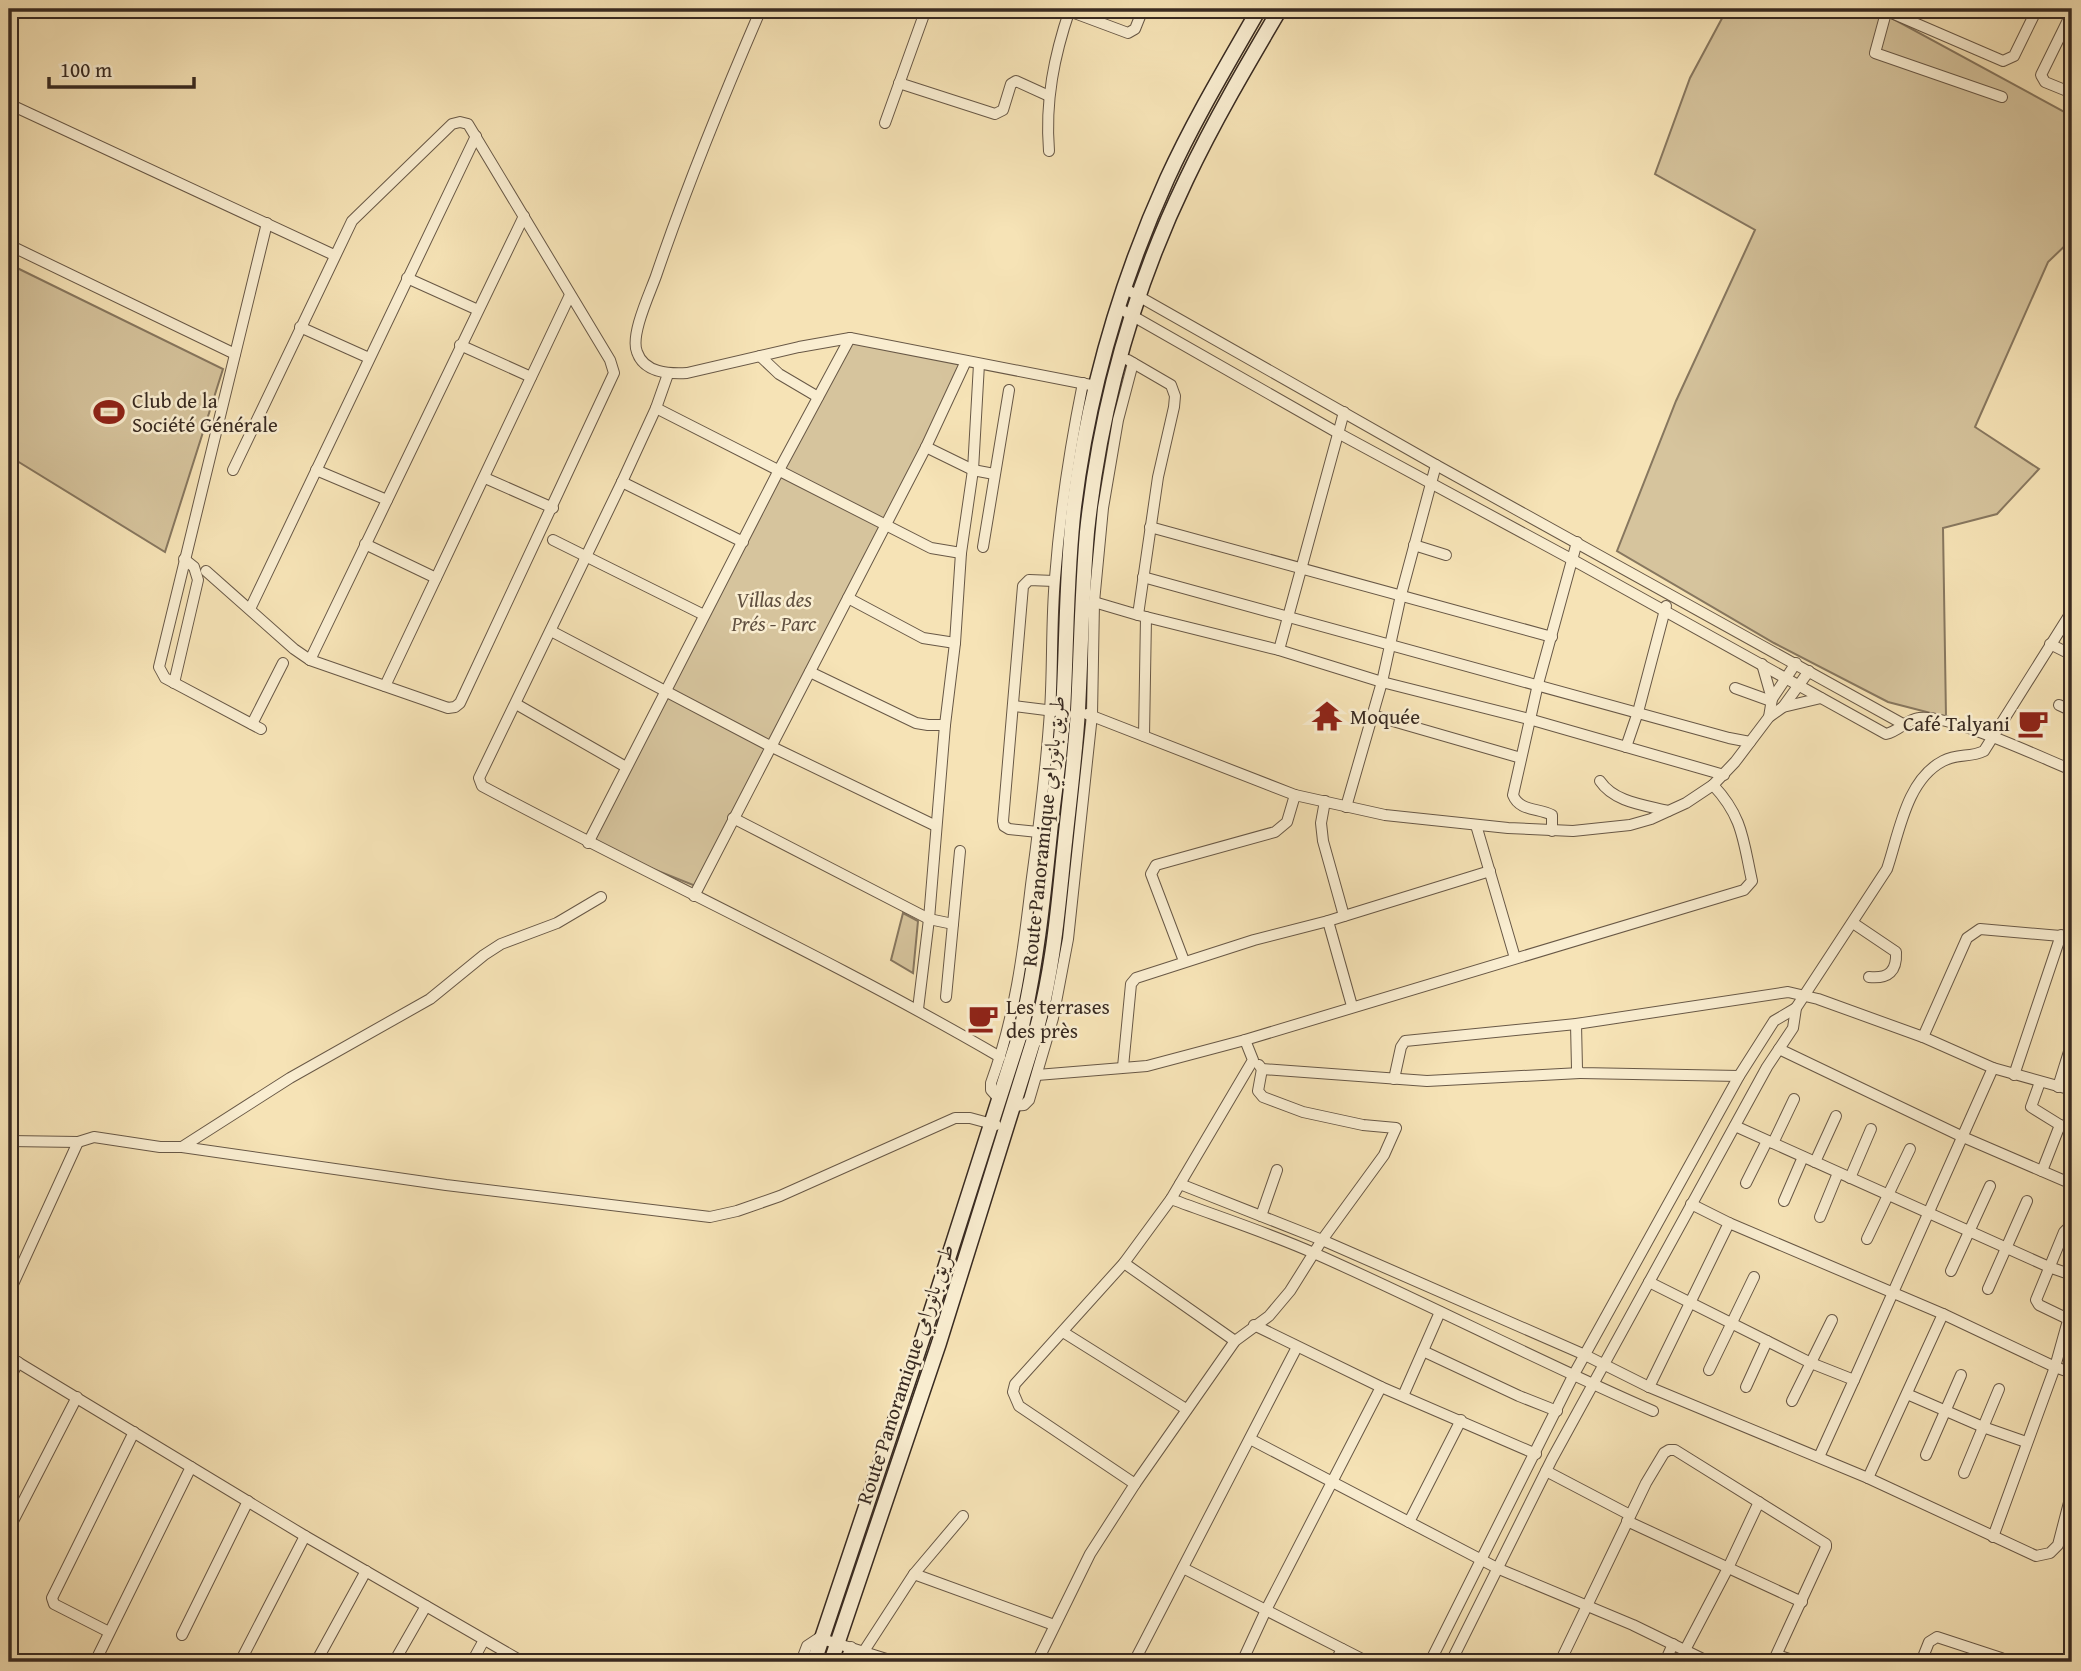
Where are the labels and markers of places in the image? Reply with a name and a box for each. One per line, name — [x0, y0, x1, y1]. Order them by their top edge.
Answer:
place label: Club de la Société Générale — [132, 385, 278, 440]
sports icon: Club de la Société Générale — [92, 395, 126, 429]
temple icon: Moquée — [1310, 699, 1344, 733]
place label: Moquée — [1350, 701, 1420, 732]
cafe icon: Café Talyani — [2016, 706, 2050, 740]
place label: Café Talyani — [1903, 708, 2010, 739]
place label: Les terrases des près — [1006, 991, 1110, 1046]
cafe icon: Les terrases des près — [966, 1001, 1000, 1035]

